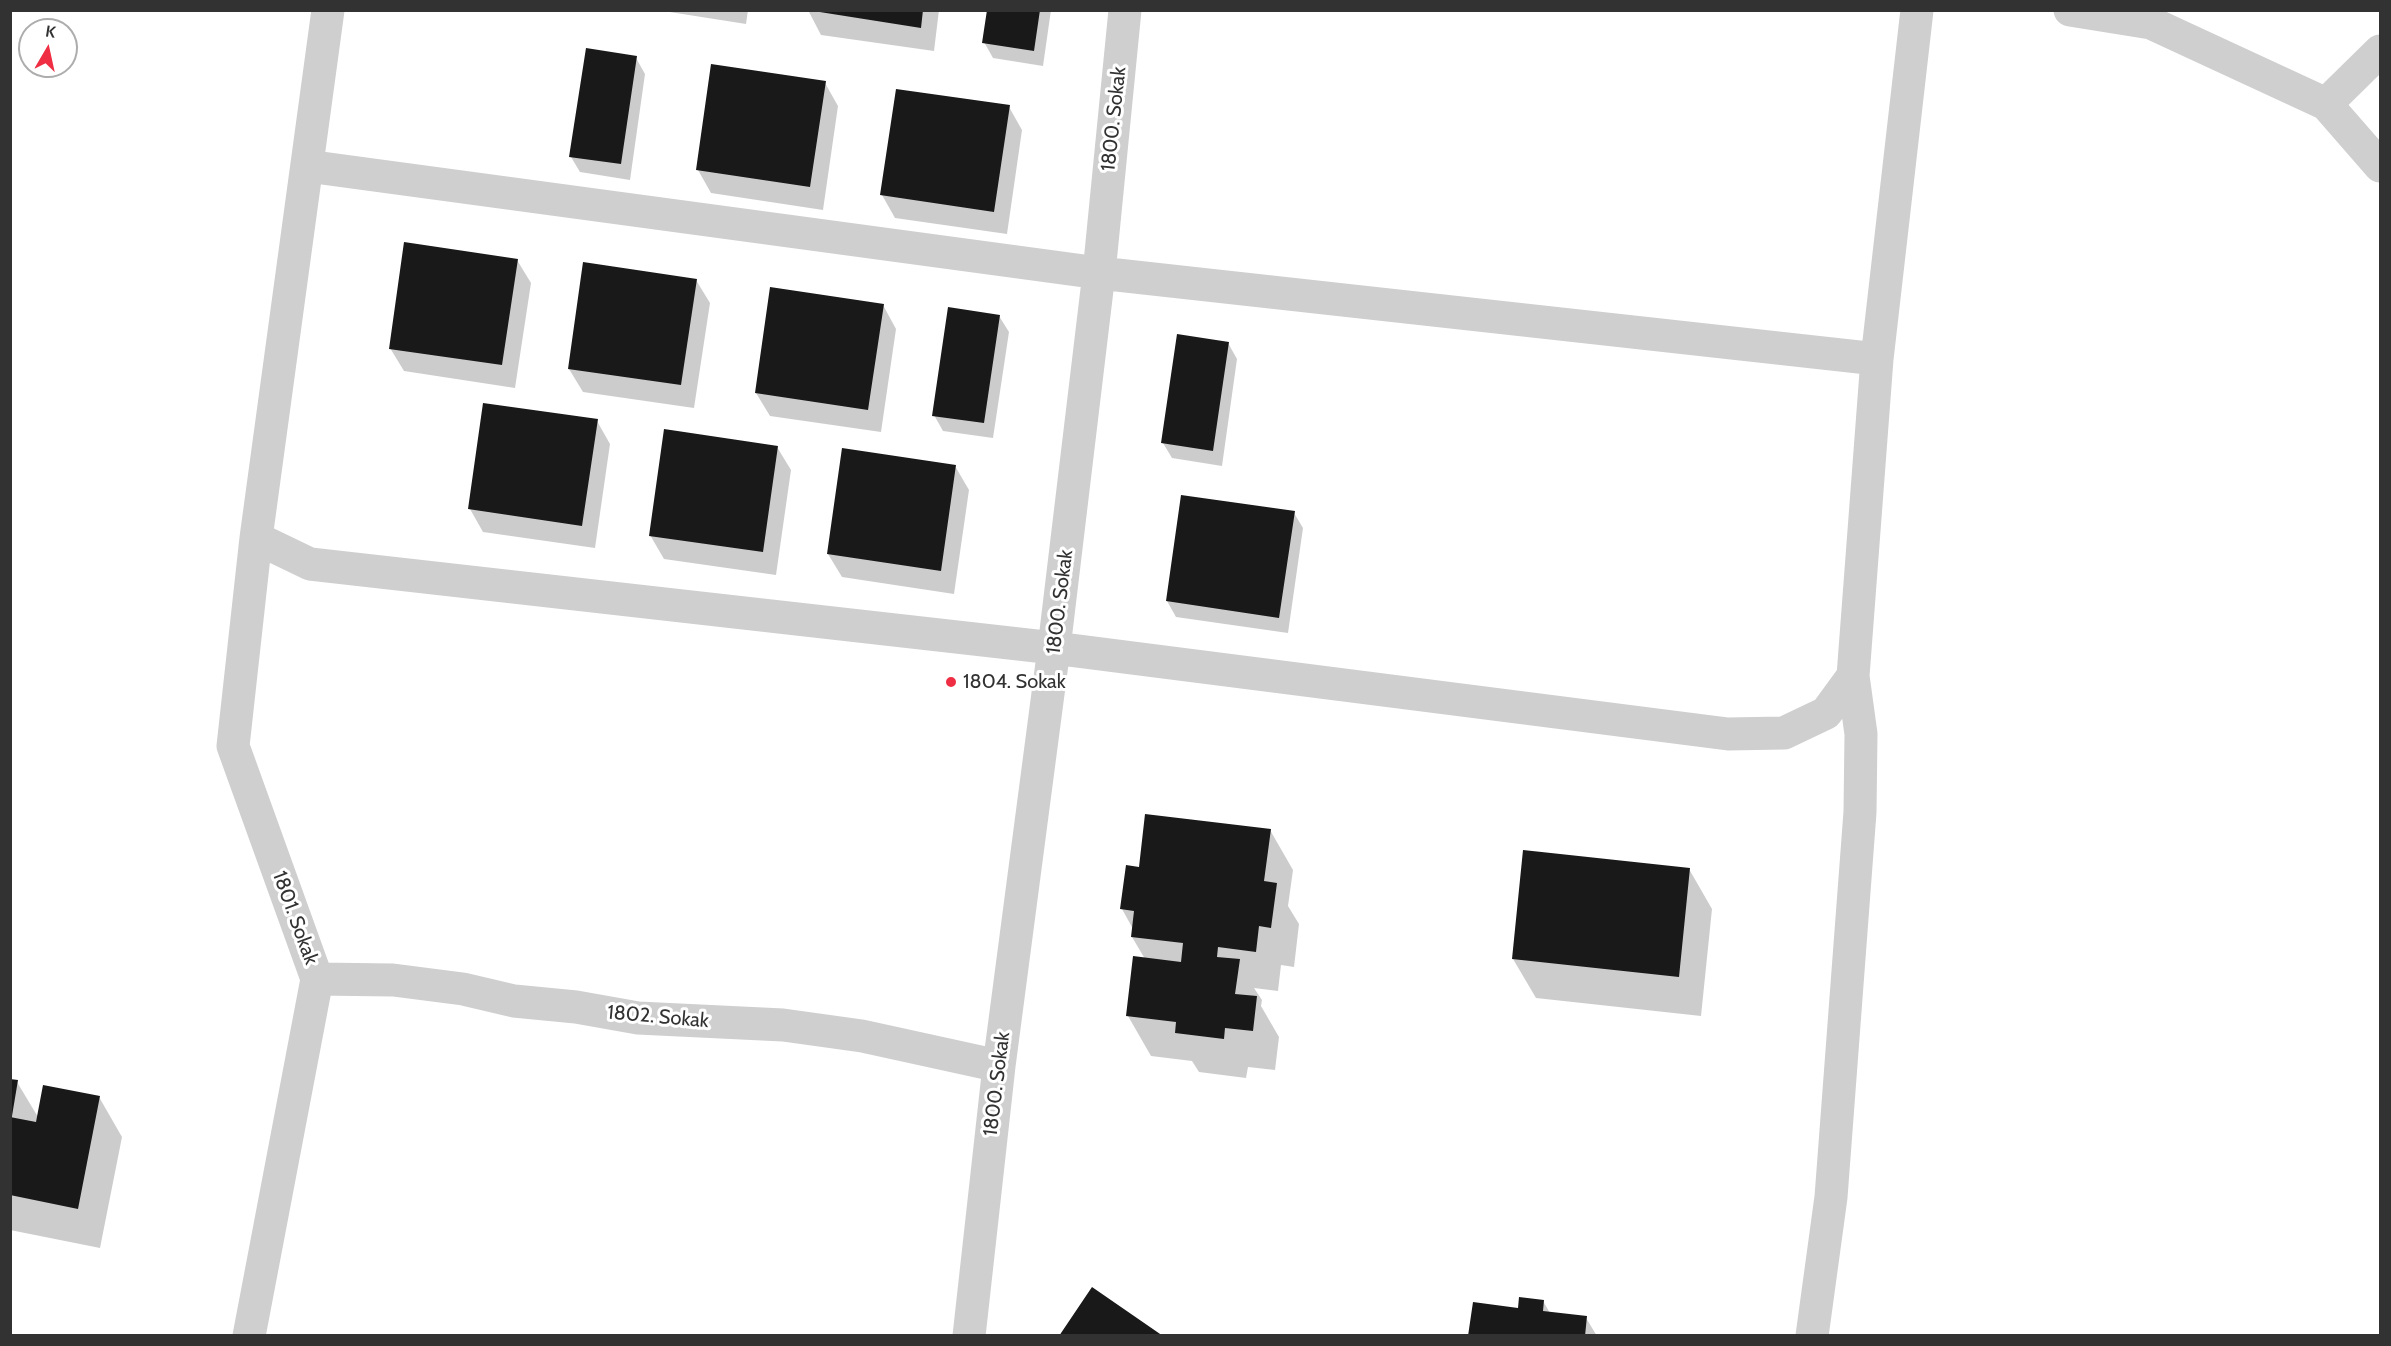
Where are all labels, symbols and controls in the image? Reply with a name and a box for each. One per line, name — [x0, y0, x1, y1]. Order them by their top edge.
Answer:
north arrow — [18, 18, 78, 78]
text: K — [44, 22, 57, 42]
street label: 1800. Sokak — [1097, 66, 1131, 172]
street label: 1800. Sokak — [1042, 548, 1078, 656]
place label: 1804. Sokak — [963, 670, 1066, 694]
marker: 1804. Sokak — [944, 675, 958, 689]
street label: 1801. Sokak — [267, 868, 323, 968]
street label: 1802. Sokak — [606, 1001, 710, 1033]
street label: 1800. Sokak — [979, 1030, 1015, 1138]

